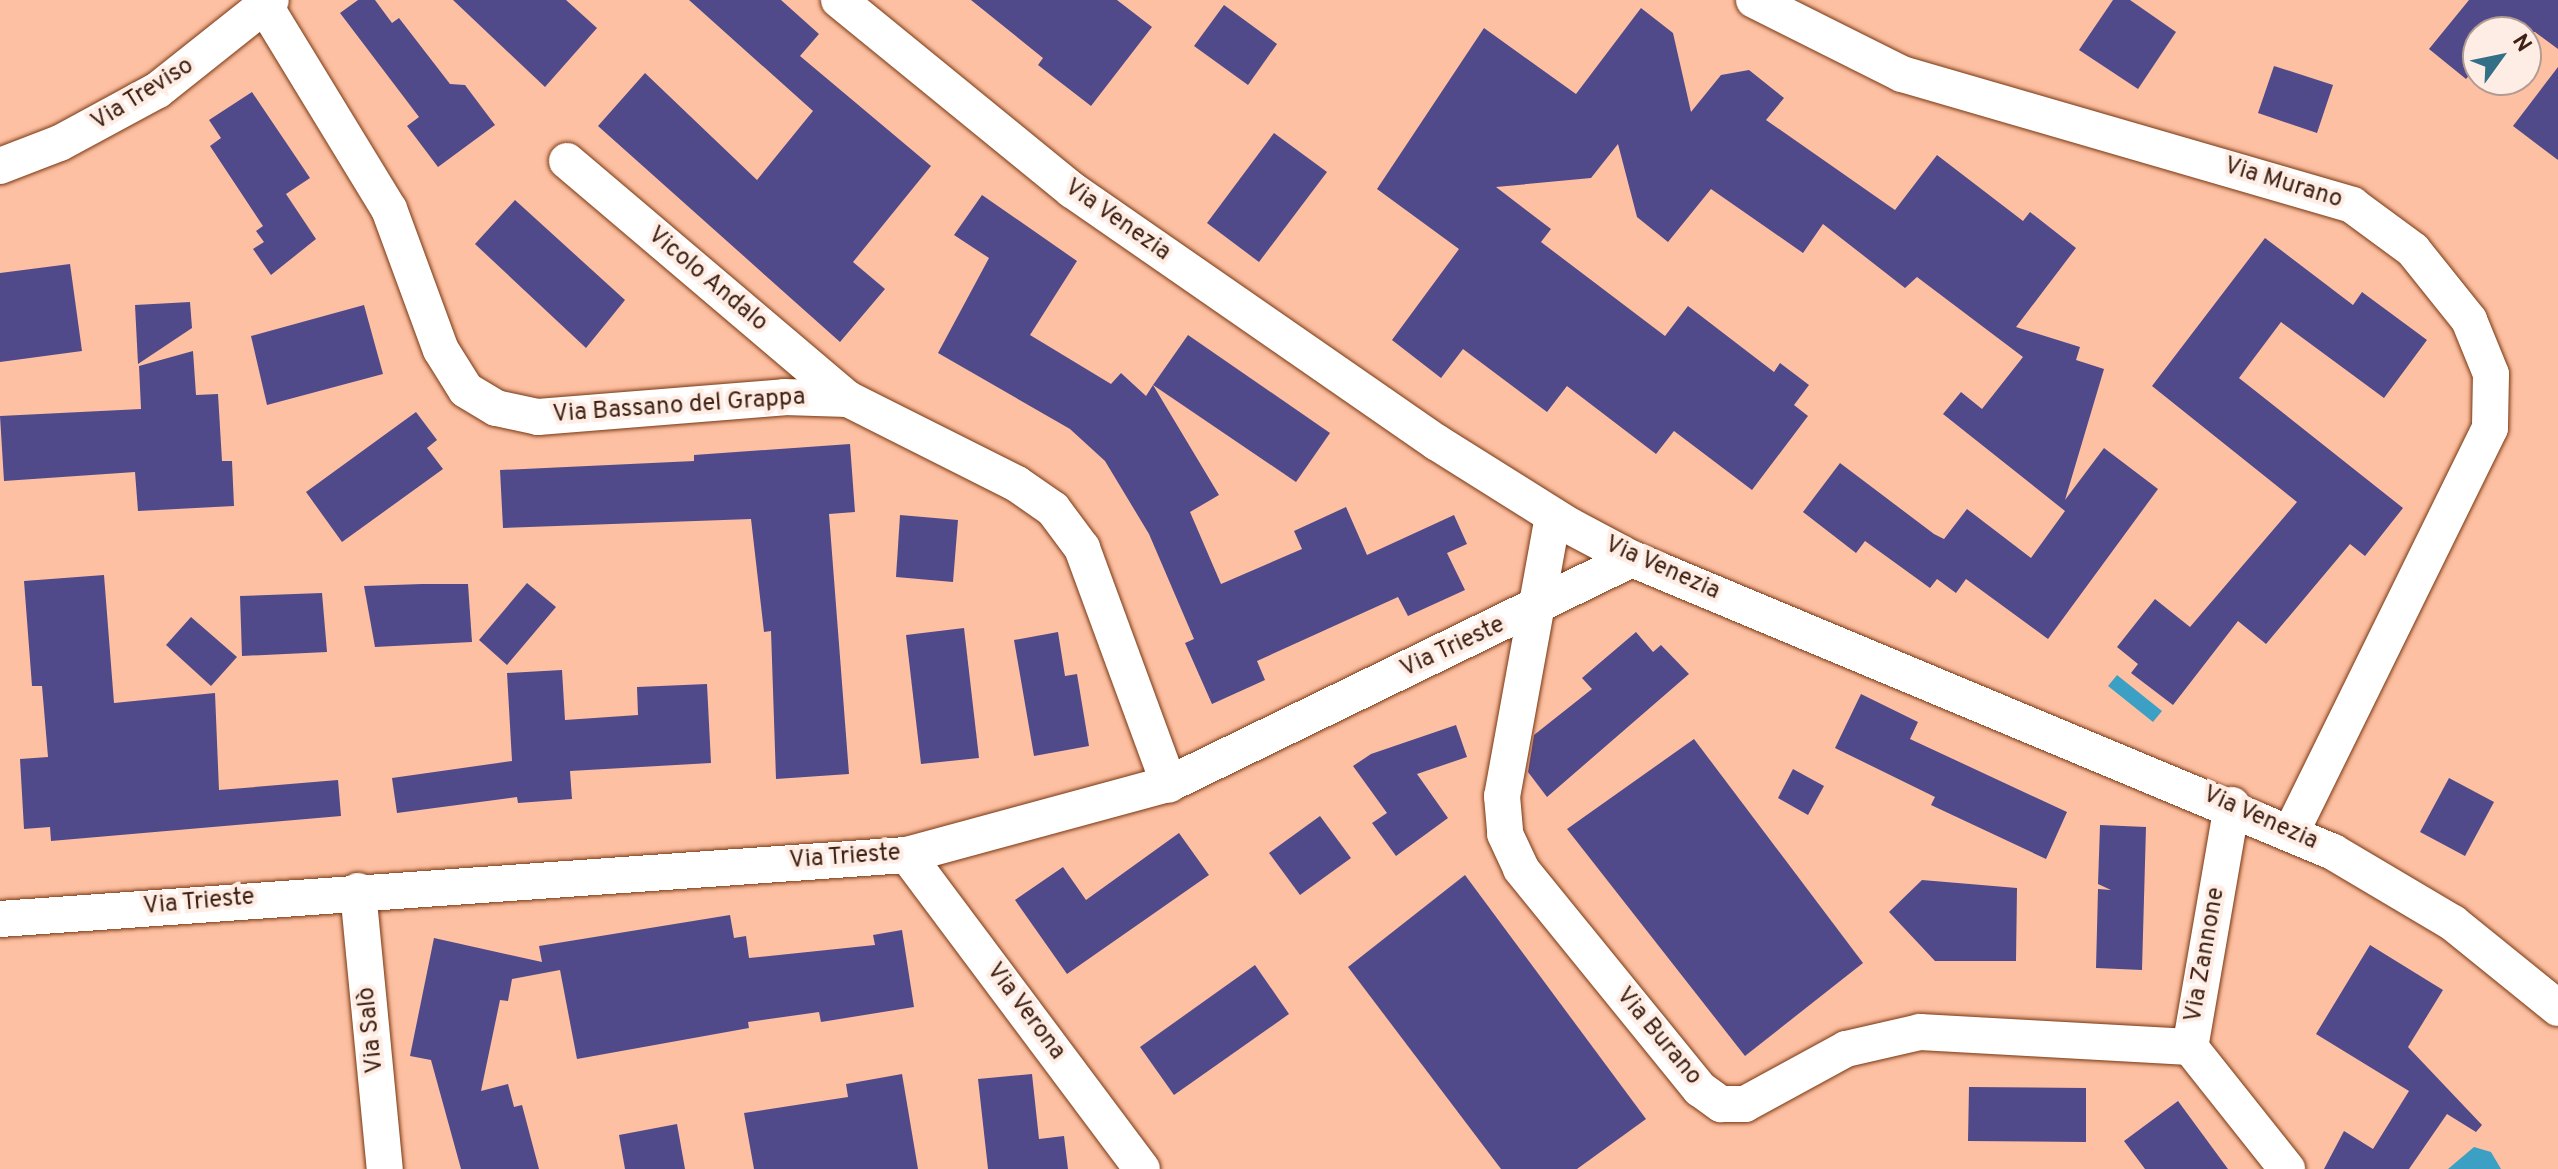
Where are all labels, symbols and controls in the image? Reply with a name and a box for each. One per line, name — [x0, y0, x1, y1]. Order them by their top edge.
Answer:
north arrow — [2462, 16, 2542, 96]
text: N — [2505, 30, 2536, 58]
street label: Via Treviso — [86, 52, 200, 138]
street label: Via Murano — [2220, 152, 2346, 216]
street label: Via Venezia — [1058, 174, 1176, 268]
street label: Vicolo Andalo — [641, 221, 773, 339]
street label: Via Bassano del Grappa — [552, 384, 806, 430]
street label: Via Venezia — [1600, 531, 1724, 607]
street label: Via Trieste — [1396, 611, 1510, 685]
street label: Via Venezia — [2198, 781, 2322, 857]
street label: Via Trieste — [788, 840, 902, 876]
street label: Via Trieste — [142, 884, 256, 922]
street label: Via Zannone — [2180, 885, 2232, 1025]
street label: Via Verona — [979, 957, 1071, 1067]
street label: Via Burano — [1609, 982, 1707, 1092]
street label: Via Salò — [353, 985, 391, 1075]

